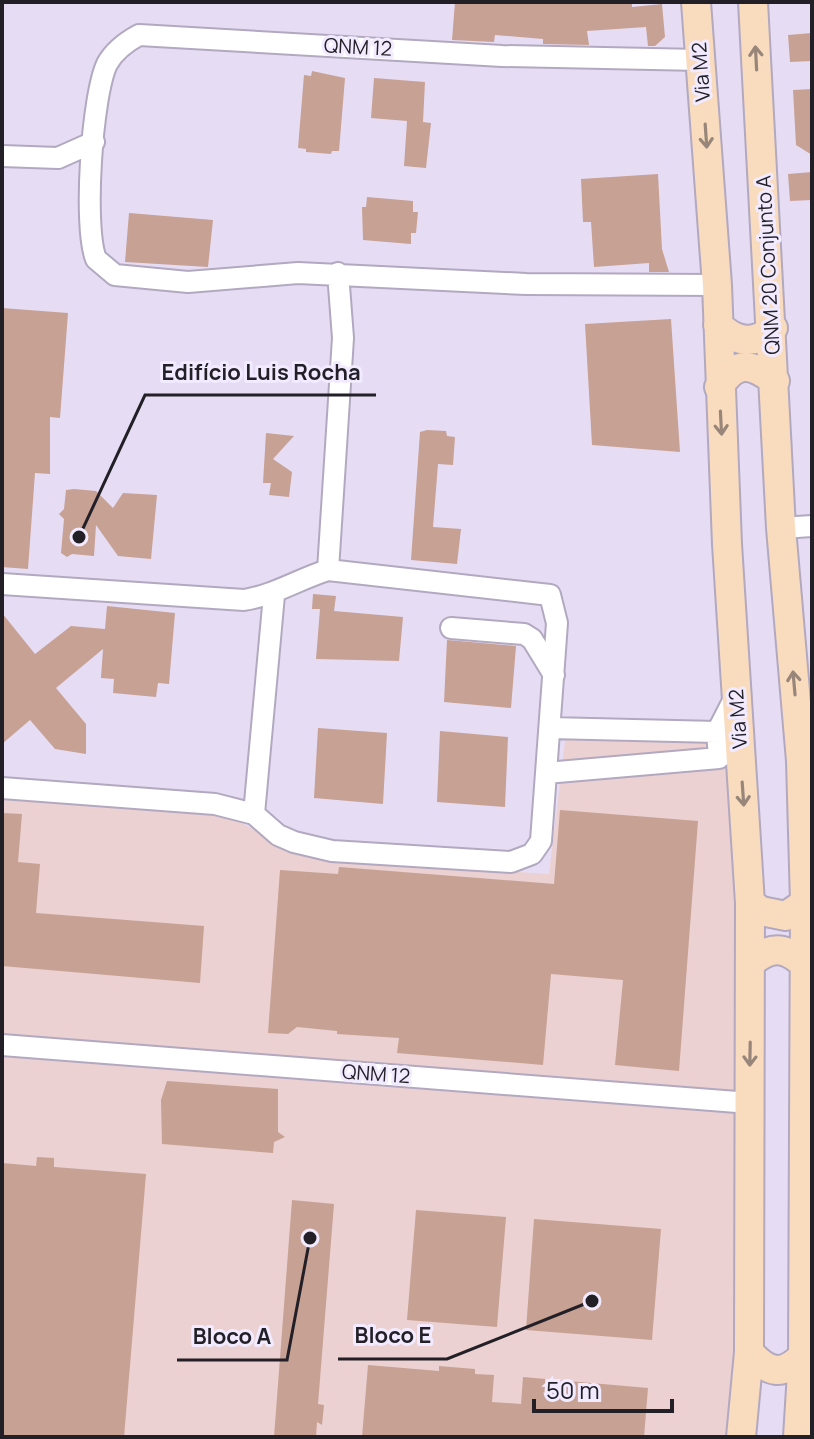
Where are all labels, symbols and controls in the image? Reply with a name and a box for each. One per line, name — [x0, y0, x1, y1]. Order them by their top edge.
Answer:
street label: QNM 12 — [323, 31, 393, 62]
street label: Via M2 — [685, 41, 716, 103]
one-way arrow — [748, 45, 763, 72]
one-way arrow — [699, 122, 714, 149]
street label: QNM 20 Conjunto A — [749, 174, 786, 355]
callout: Edifício Luis Rocha — [145, 349, 376, 395]
text: Edifício Luis Rocha — [161, 357, 361, 387]
one-way arrow — [713, 409, 728, 436]
one-way arrow — [786, 670, 801, 697]
street label: Via M2 — [722, 688, 753, 750]
one-way arrow — [736, 781, 751, 807]
one-way arrow — [743, 1040, 758, 1067]
street label: QNM 12 — [341, 1058, 411, 1089]
callout: Bloco E — [338, 1313, 447, 1359]
callout: Bloco A — [177, 1314, 287, 1360]
text: Bloco E — [355, 1320, 431, 1350]
text: Bloco A — [193, 1321, 272, 1351]
scale bar — [534, 1363, 672, 1413]
text: 50 m — [546, 1373, 600, 1406]

